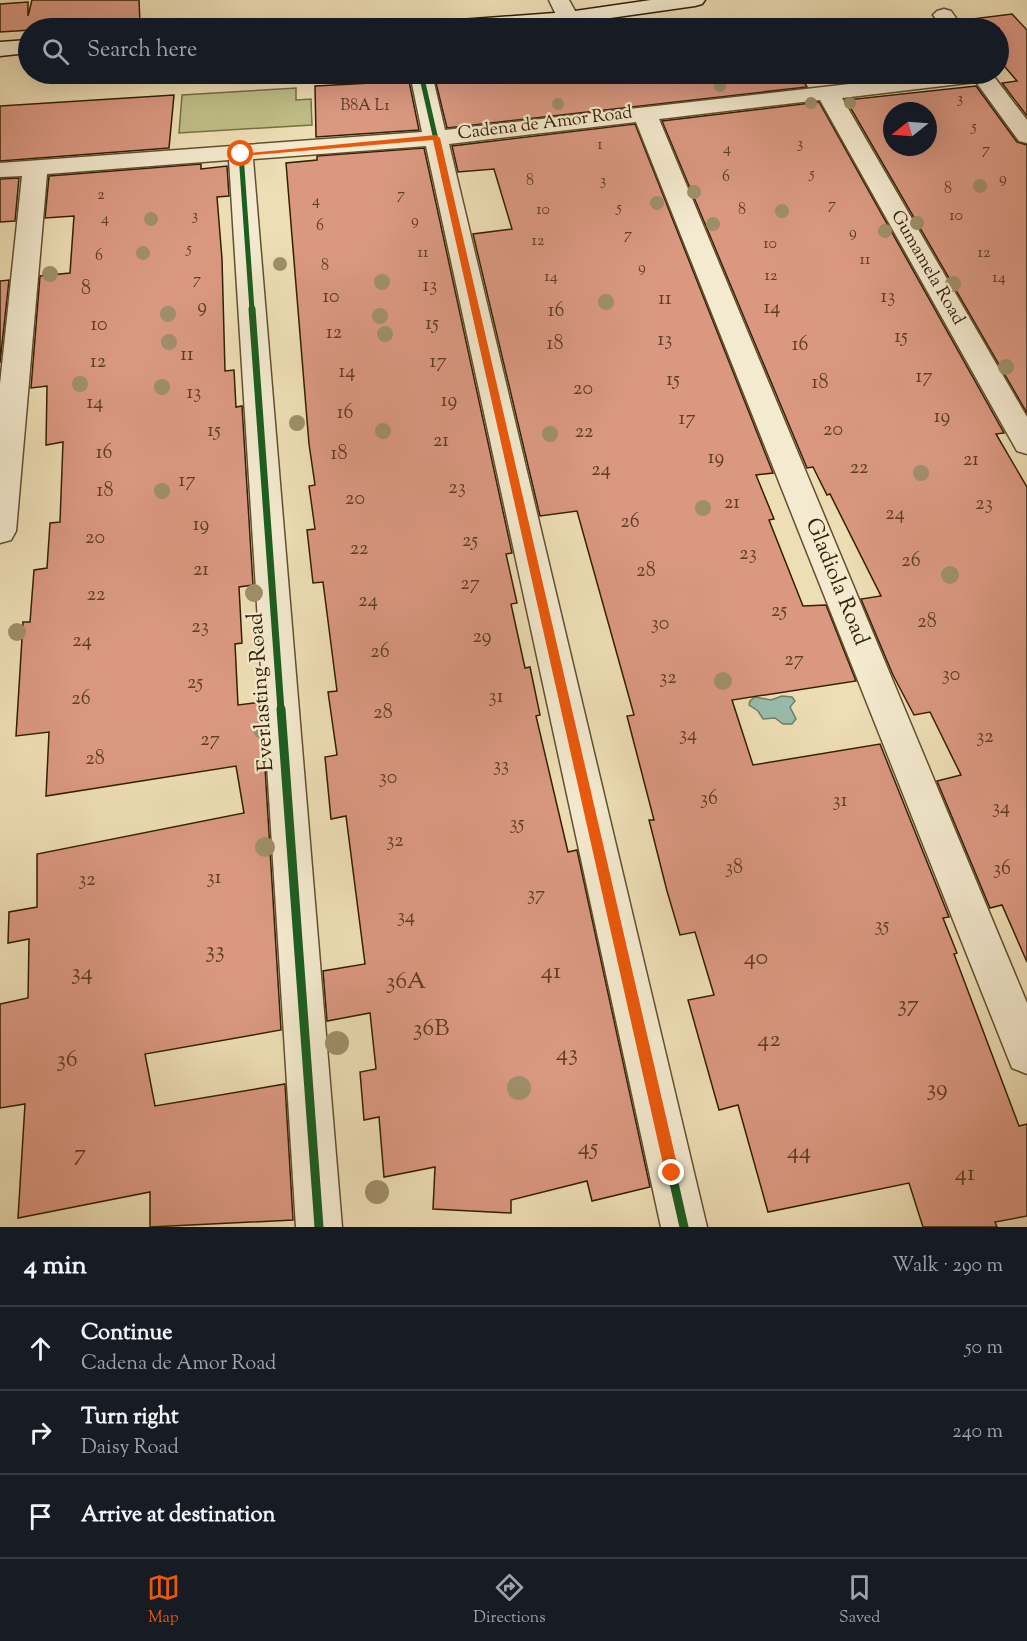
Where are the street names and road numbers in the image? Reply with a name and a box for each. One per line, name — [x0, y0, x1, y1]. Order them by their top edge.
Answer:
street label: Cadena de Amor Road — [456, 100, 634, 148]
street label: Gumamela Road — [884, 206, 970, 330]
street label: Gladiola Road — [796, 513, 876, 651]
street label: Everlasting Road — [240, 612, 284, 772]

